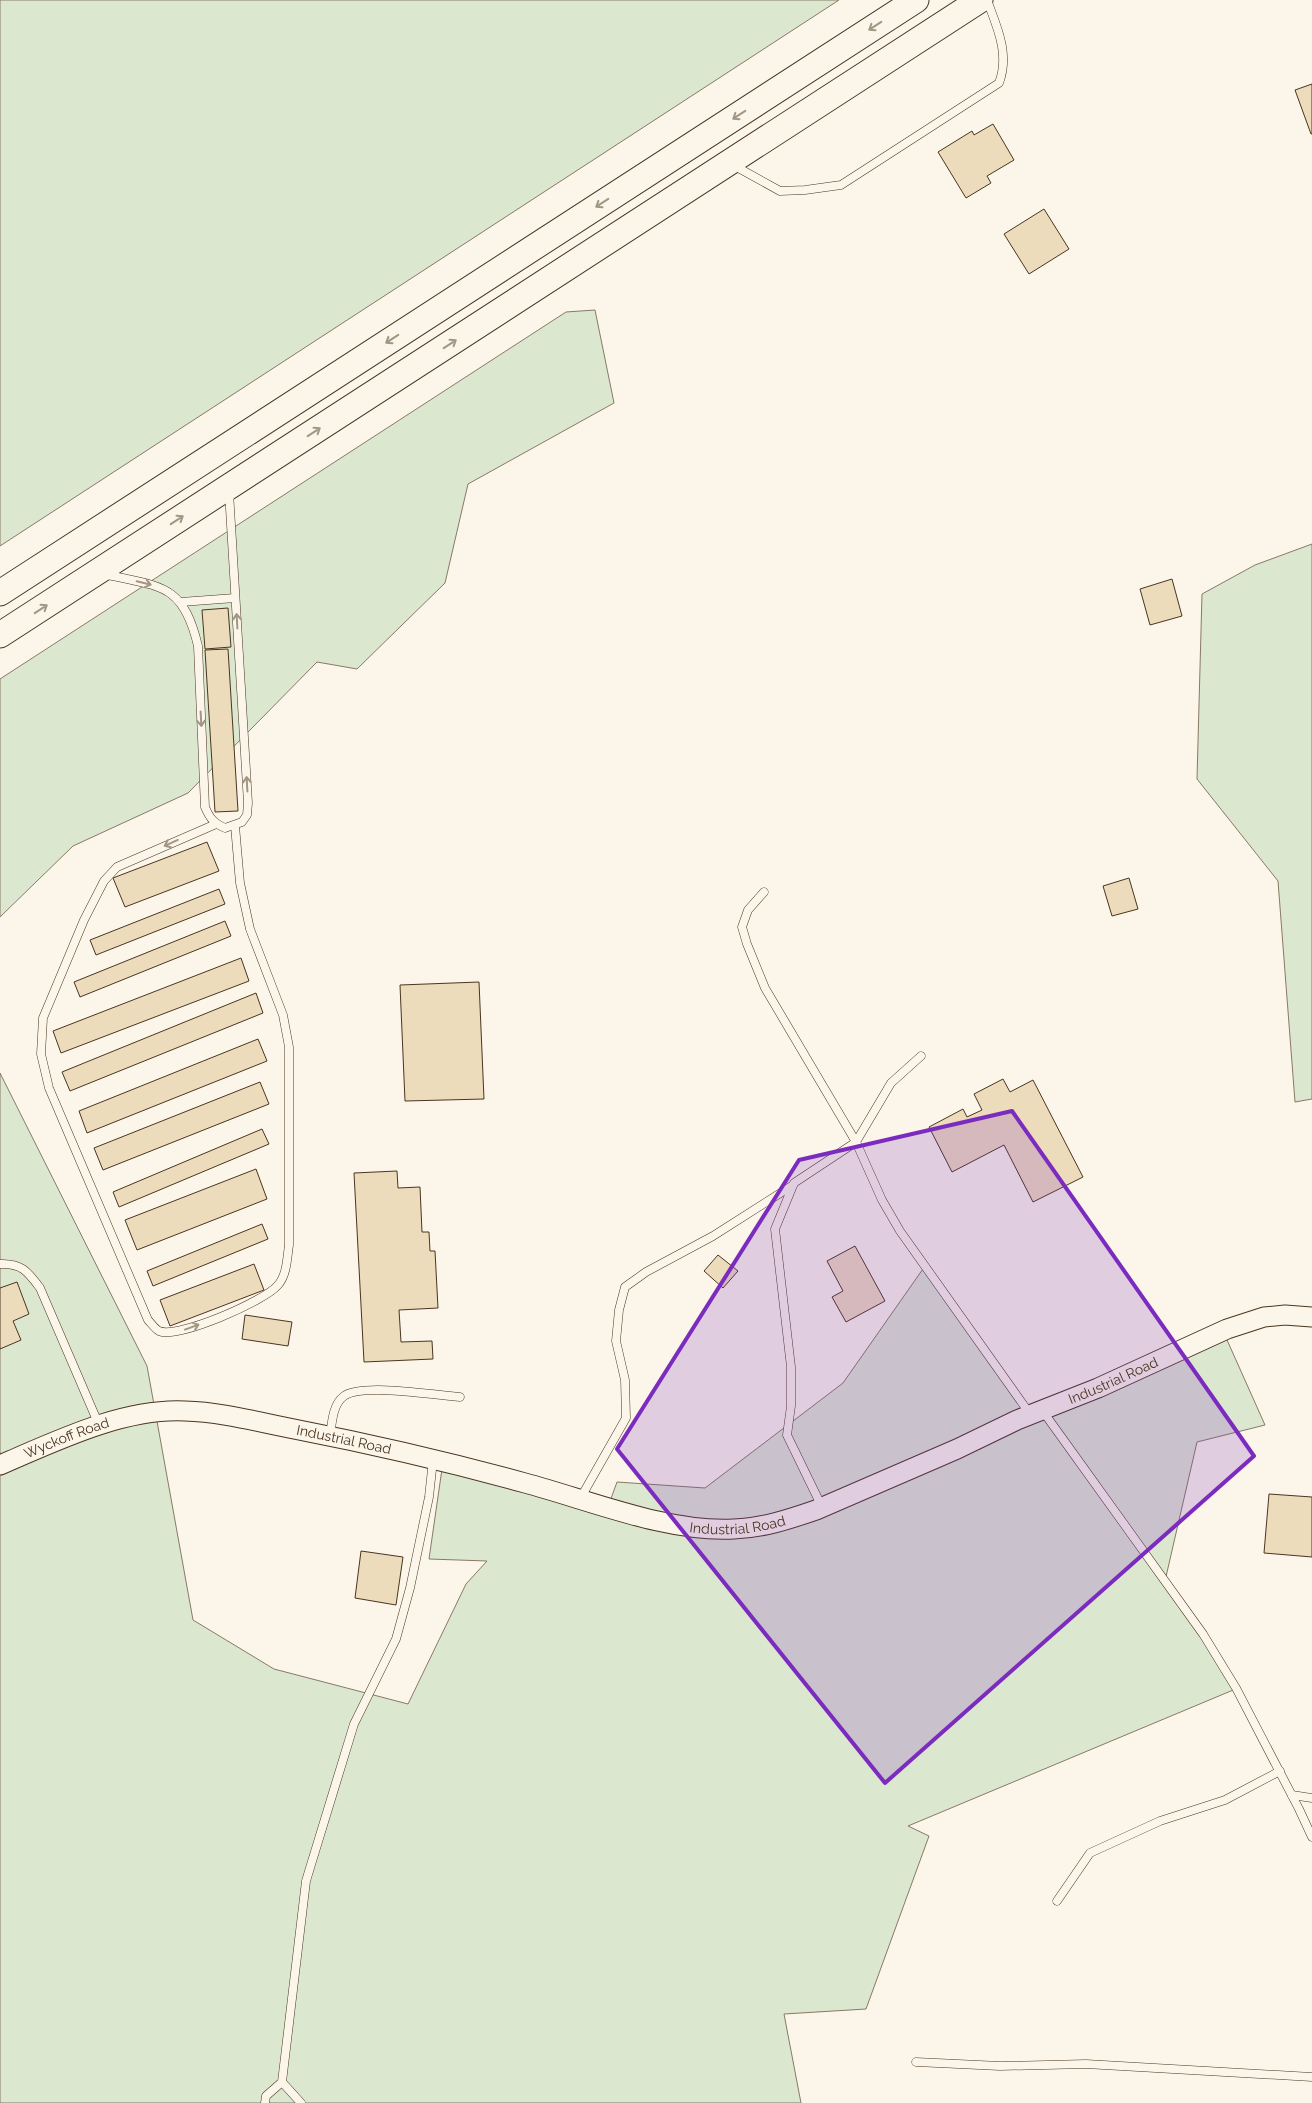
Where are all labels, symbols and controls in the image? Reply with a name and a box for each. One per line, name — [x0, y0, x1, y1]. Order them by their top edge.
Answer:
one-way arrow — [868, 21, 882, 32]
one-way arrow — [732, 110, 746, 120]
one-way arrow — [595, 198, 609, 208]
one-way arrow — [385, 333, 399, 344]
one-way arrow — [443, 338, 457, 349]
one-way arrow — [306, 427, 320, 437]
one-way arrow — [170, 515, 184, 525]
one-way arrow — [136, 579, 152, 589]
one-way arrow — [34, 603, 48, 614]
one-way arrow — [232, 614, 241, 630]
one-way arrow — [197, 711, 206, 727]
one-way arrow — [242, 776, 251, 792]
one-way arrow — [164, 839, 179, 849]
one-way arrow — [183, 1322, 199, 1332]
street label: Industrial Road — [1066, 1354, 1160, 1407]
street label: Wyckoff Road — [22, 1414, 111, 1462]
street label: Industrial Road — [295, 1422, 393, 1457]
street label: Industrial Road — [689, 1512, 787, 1537]

